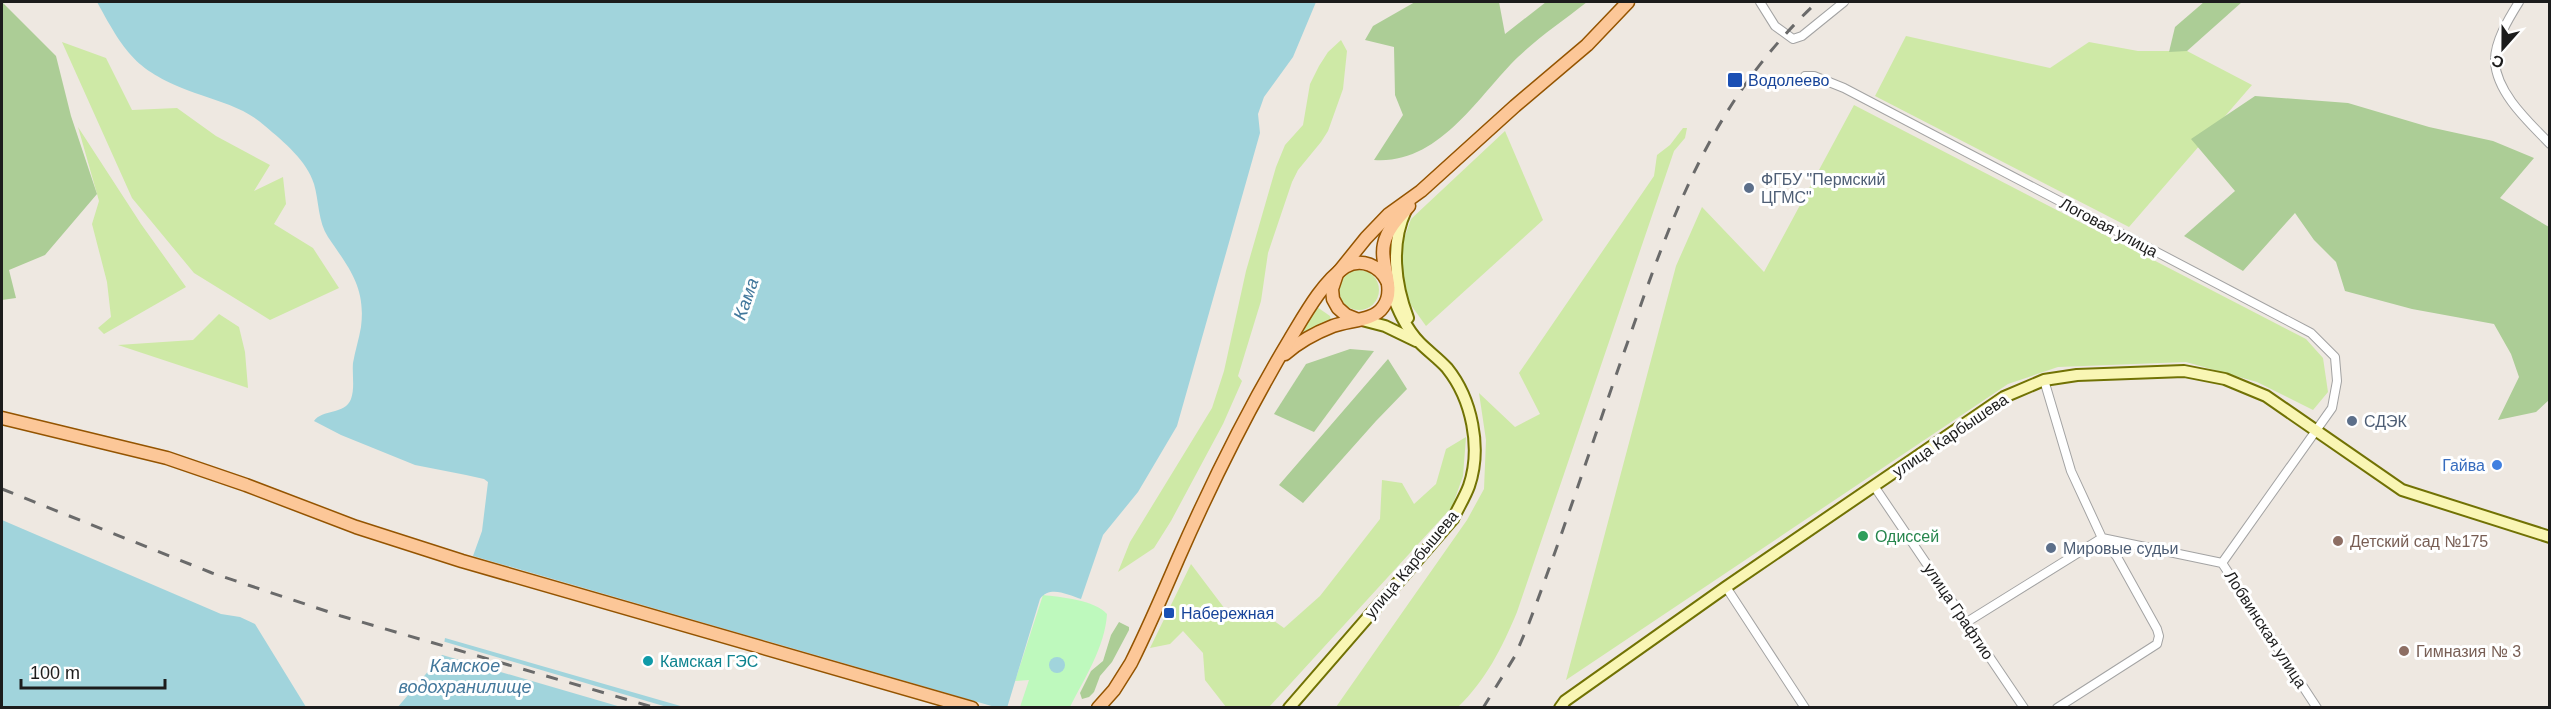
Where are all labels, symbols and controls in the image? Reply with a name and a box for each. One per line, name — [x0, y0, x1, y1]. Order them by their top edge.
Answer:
north arrow — [2473, 18, 2533, 78]
text: С — [2489, 51, 2506, 72]
marker: Водолеево — [1726, 71, 1744, 89]
place label: Водолеево — [1748, 72, 1830, 89]
place label: ФГБУ "Пермский ЦГМС" — [1761, 171, 1885, 206]
marker: ФГБУ "Пермский ЦГМС" — [1742, 181, 1756, 195]
street label: Логовая улица — [2057, 195, 2161, 260]
water label: Кама — [730, 275, 762, 323]
street label: улица Карбышева — [1889, 391, 2011, 480]
place label: СДЭК — [2364, 413, 2408, 430]
marker: СДЭК — [2345, 414, 2359, 428]
place label: Гайва — [2442, 457, 2485, 474]
marker: Гайва — [2490, 458, 2504, 472]
street label: улица Карбышева — [1361, 507, 1461, 622]
place label: Одиссей — [1875, 528, 1939, 545]
marker: Одиссей — [1856, 529, 1870, 543]
place label: Детский сад №175 — [2350, 533, 2488, 550]
marker: Детский сад №175 — [2331, 534, 2345, 548]
place label: Мировые судьи — [2063, 540, 2178, 557]
marker: Мировые судьи — [2044, 541, 2058, 555]
street label: улица Графтио — [1920, 560, 1997, 663]
street label: Лобвинская улица — [2221, 568, 2310, 691]
place label: Набережная — [1181, 605, 1274, 622]
marker: Набережная — [1162, 606, 1176, 620]
place label: Гимназия № 3 — [2416, 643, 2521, 660]
marker: Гимназия № 3 — [2397, 644, 2411, 658]
scale bar — [21, 652, 165, 690]
place label: Камская ГЭС — [660, 653, 758, 670]
marker: Камская ГЭС — [641, 654, 655, 668]
water label: Камское водохранилище — [398, 656, 532, 697]
text: 100 m — [30, 663, 80, 683]

